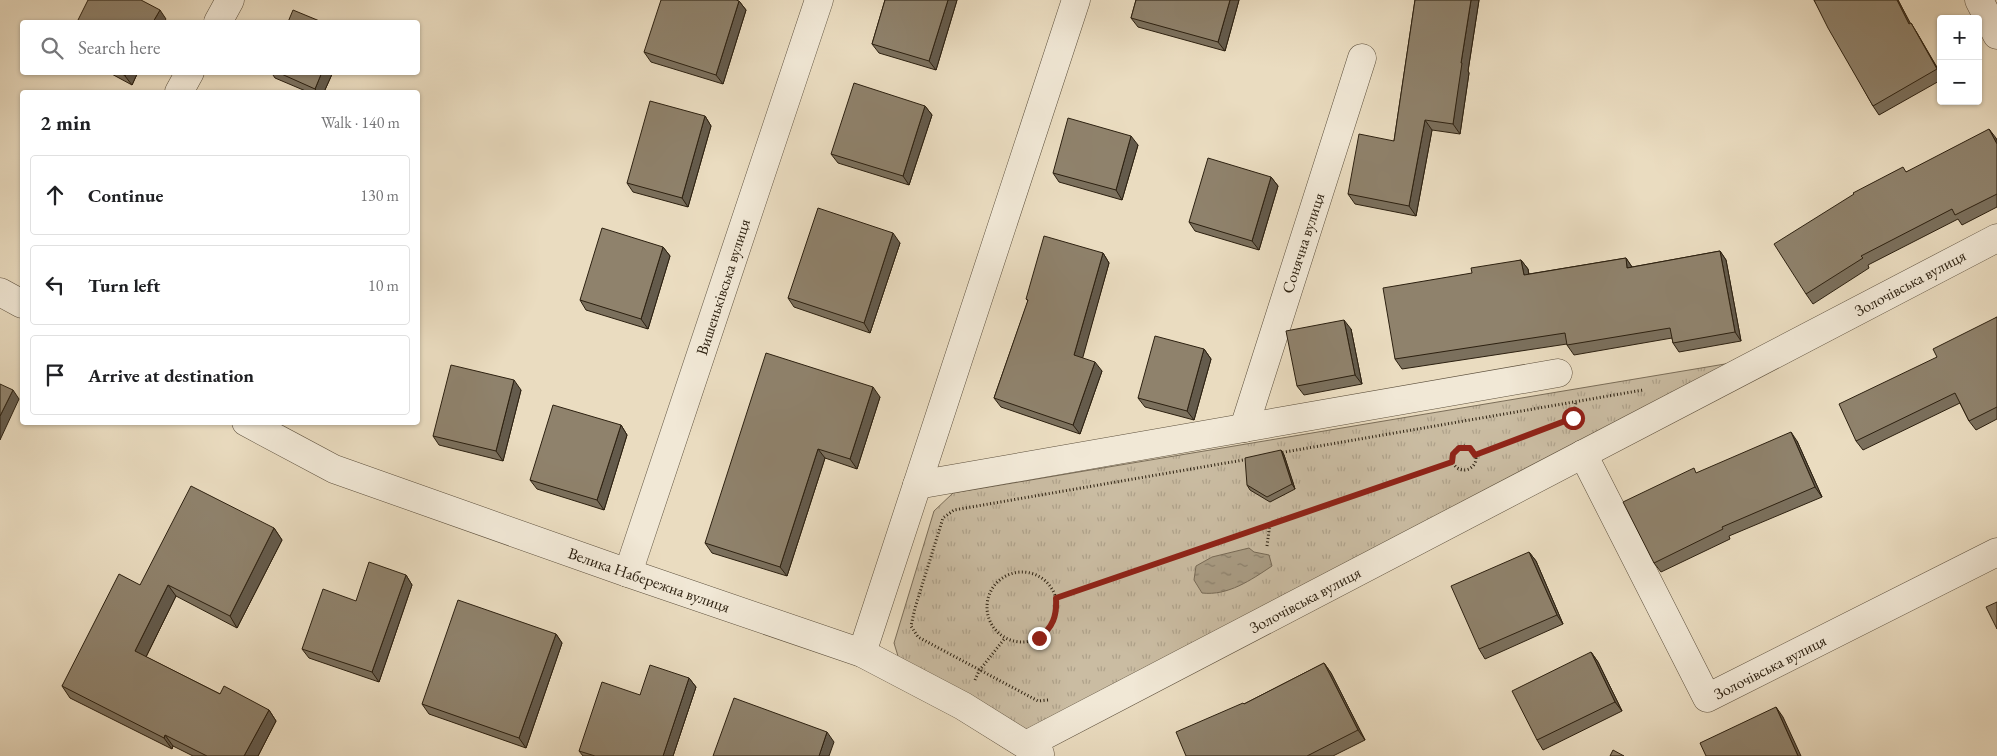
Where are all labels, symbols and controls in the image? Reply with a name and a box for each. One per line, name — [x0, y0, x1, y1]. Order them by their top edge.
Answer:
map controls — [1937, 15, 1982, 105]
button: + — [1937, 15, 1982, 60]
search box — [20, 20, 420, 75]
icon: search — [38, 34, 66, 62]
text: Search here — [78, 35, 160, 60]
button: − — [1937, 60, 1982, 105]
text: 2 min — [40, 109, 91, 136]
text: Walk · 140 m — [321, 112, 400, 133]
icon: ahead — [41, 181, 69, 209]
text: Continue — [88, 183, 163, 208]
text: 130 m — [360, 185, 399, 206]
street label: Сонячна вулиця — [1277, 190, 1329, 296]
street label: Вишеньківська вулиця — [691, 216, 755, 358]
street label: Золочівська вулиця — [1851, 245, 1969, 321]
icon: left — [41, 271, 69, 299]
text: Turn left — [88, 273, 160, 298]
text: 10 m — [368, 275, 399, 296]
icon: arrive — [41, 361, 69, 389]
text: Arrive at destination — [88, 363, 254, 388]
route start — [1562, 407, 1585, 430]
street label: Велика Набережна вулиця — [565, 542, 733, 618]
street label: Золочівська вулиця — [1246, 562, 1364, 638]
route end — [1028, 627, 1051, 650]
street label: Золочівська вулиця — [1710, 630, 1830, 704]

